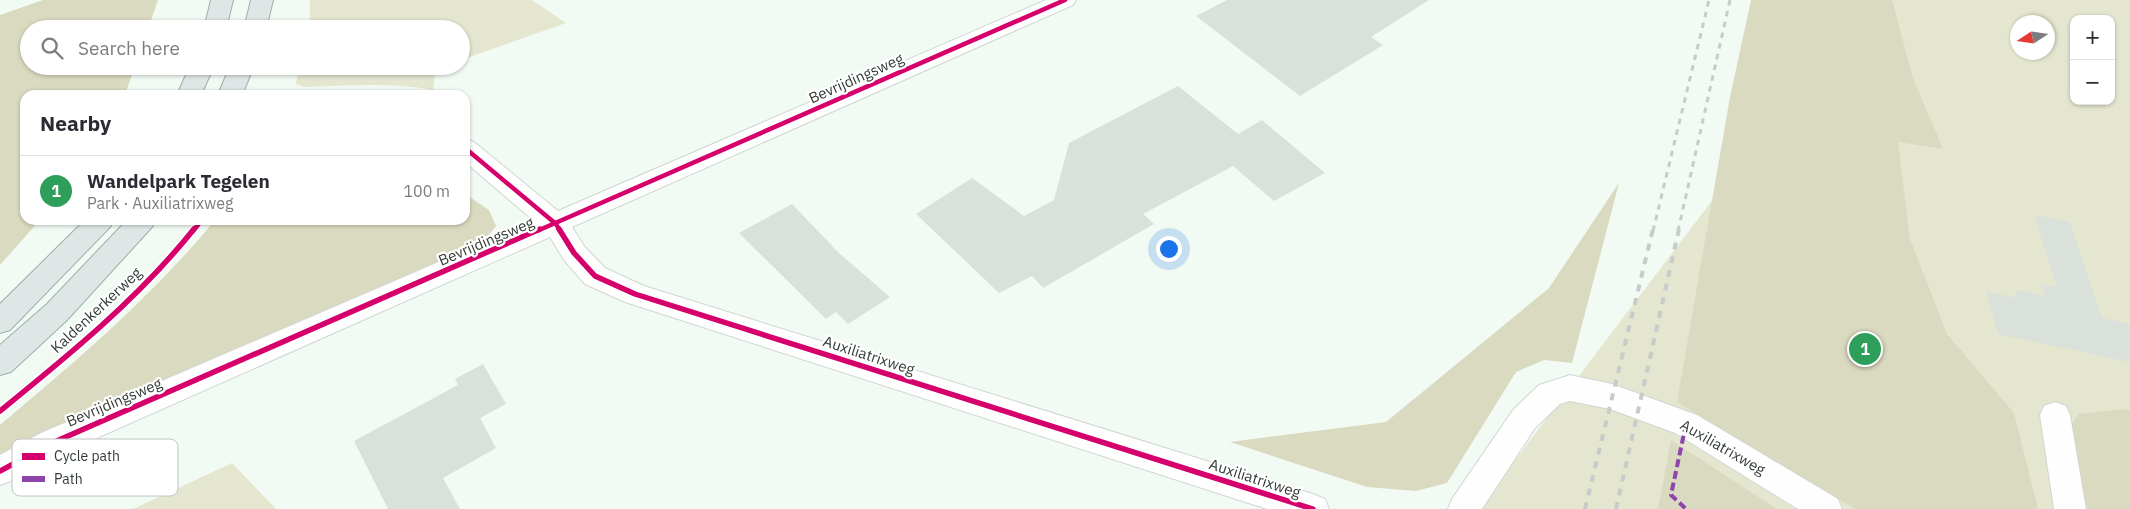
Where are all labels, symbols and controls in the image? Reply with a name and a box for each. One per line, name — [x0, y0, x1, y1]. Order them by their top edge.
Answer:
north arrow — [2010, 15, 2055, 60]
map controls — [2070, 15, 2115, 105]
button: + — [2070, 15, 2115, 60]
search box — [20, 20, 470, 75]
icon: search — [38, 34, 66, 62]
text: Search here — [78, 36, 180, 60]
street label: Bevrijdingsweg — [806, 49, 907, 107]
button: − — [2070, 60, 2115, 105]
text: Nearby — [40, 109, 111, 137]
text: Wandelpark Tegelen — [87, 169, 270, 193]
text: 1 — [51, 181, 61, 201]
text: 100 m — [403, 181, 450, 201]
text: Park · Auxiliatrixweg — [87, 193, 234, 213]
street label: Bevrijdingsweg — [435, 212, 537, 270]
your location — [1156, 236, 1182, 262]
street label: Kaldenkerkerweg — [47, 263, 145, 357]
pin: 1 — [1849, 330, 1881, 368]
street label: Auxiliatrixweg — [821, 331, 917, 379]
street label: Bevrijdingsweg — [63, 373, 165, 431]
street label: Auxiliatrixweg — [1677, 415, 1769, 479]
legend — [12, 439, 178, 496]
text: Cycle path — [54, 447, 120, 465]
street label: Auxiliatrixweg — [1207, 454, 1303, 502]
text: Path — [54, 470, 83, 488]

